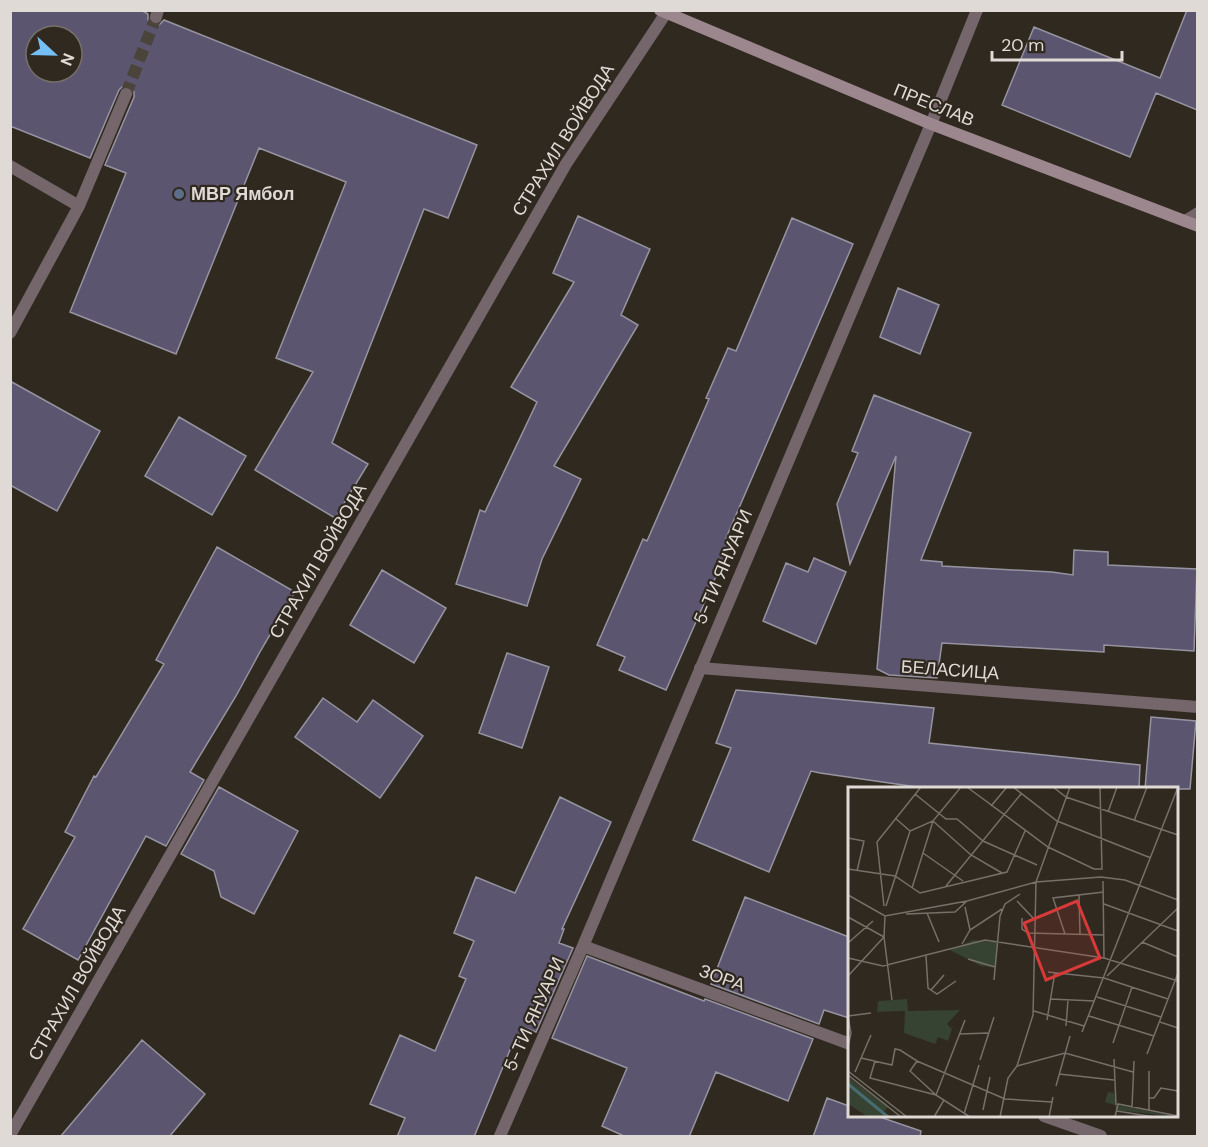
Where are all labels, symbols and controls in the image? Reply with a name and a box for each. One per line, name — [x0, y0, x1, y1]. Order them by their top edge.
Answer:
north arrow — [24, 24, 84, 84]
scale bar — [992, 24, 1122, 62]
text: 20 m — [1001, 33, 1044, 57]
text: N — [56, 50, 79, 69]
street label: СТРАХИЛ ВОЙВОДА — [506, 59, 620, 221]
street label: ПРЕСЛАВ — [890, 78, 978, 132]
place label: МВР Ямбол — [191, 182, 294, 206]
marker: МВР Ямбол — [172, 187, 186, 201]
street label: СТРАХИЛ ВОЙВОДА — [264, 479, 372, 643]
street label: 5-ТИ ЯНУАРИ — [688, 506, 758, 628]
street label: БЕЛАСИЦА — [900, 655, 1000, 685]
inset map — [848, 787, 1178, 1117]
street label: СТРАХИЛ ВОЙВОДА — [23, 901, 131, 1065]
street label: 5-ТИ ЯНУАРИ — [498, 953, 570, 1075]
street label: ЗОРА — [696, 959, 748, 997]

